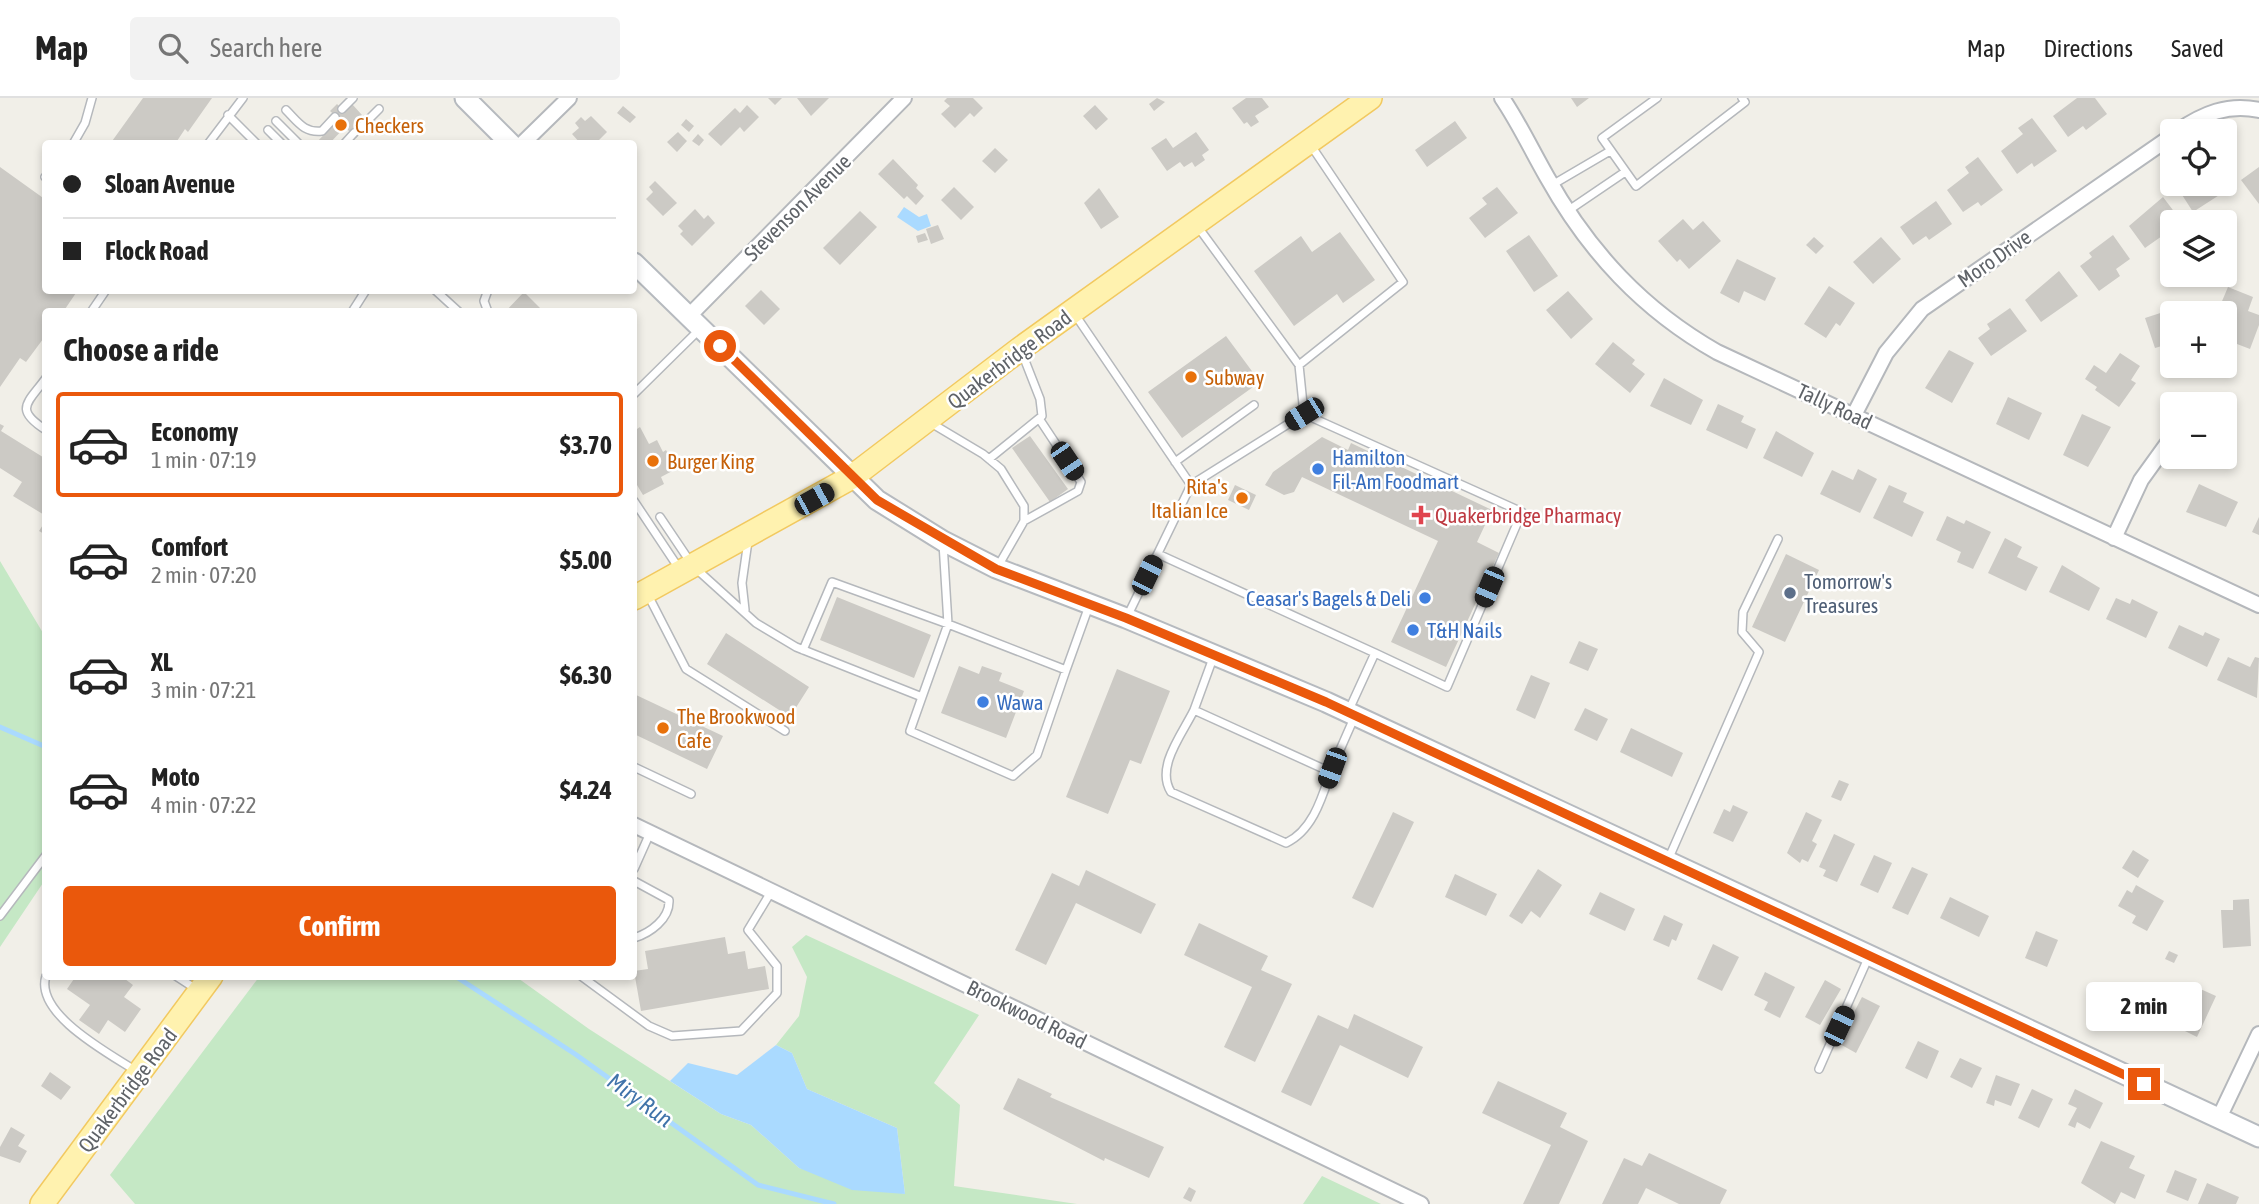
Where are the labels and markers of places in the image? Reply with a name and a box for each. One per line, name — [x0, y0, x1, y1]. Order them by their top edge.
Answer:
place label: Checkers — [355, 113, 424, 137]
marker: Checkers — [333, 117, 349, 133]
place label: Subway — [1205, 365, 1265, 389]
marker: Subway — [1183, 369, 1199, 385]
place label: Hamilton Fil-Am Foodmart — [1332, 445, 1459, 493]
place label: Burger King — [667, 449, 754, 473]
marker: Burger King — [645, 453, 661, 469]
marker: Hamilton Fil-Am Foodmart — [1310, 461, 1326, 477]
place label: Rita's Italian Ice — [1151, 474, 1228, 522]
marker: Rita's Italian Ice — [1234, 490, 1250, 506]
place label: Quakerbridge Pharmacy — [1435, 503, 1622, 527]
marker: Quakerbridge Pharmacy — [1413, 507, 1429, 523]
place label: Tomorrow's Treasures — [1804, 569, 1892, 617]
marker: Tomorrow's Treasures — [1782, 585, 1798, 601]
place label: Ceasar's Bagels & Deli — [1246, 586, 1411, 610]
marker: Ceasar's Bagels & Deli — [1417, 590, 1433, 606]
place label: T&H Nails — [1427, 618, 1502, 642]
marker: T&H Nails — [1405, 622, 1421, 638]
place label: Wawa — [997, 690, 1043, 714]
marker: Wawa — [975, 694, 991, 710]
place label: The Brookwood Cafe — [677, 704, 796, 752]
marker: The Brookwood Cafe — [655, 720, 671, 736]

